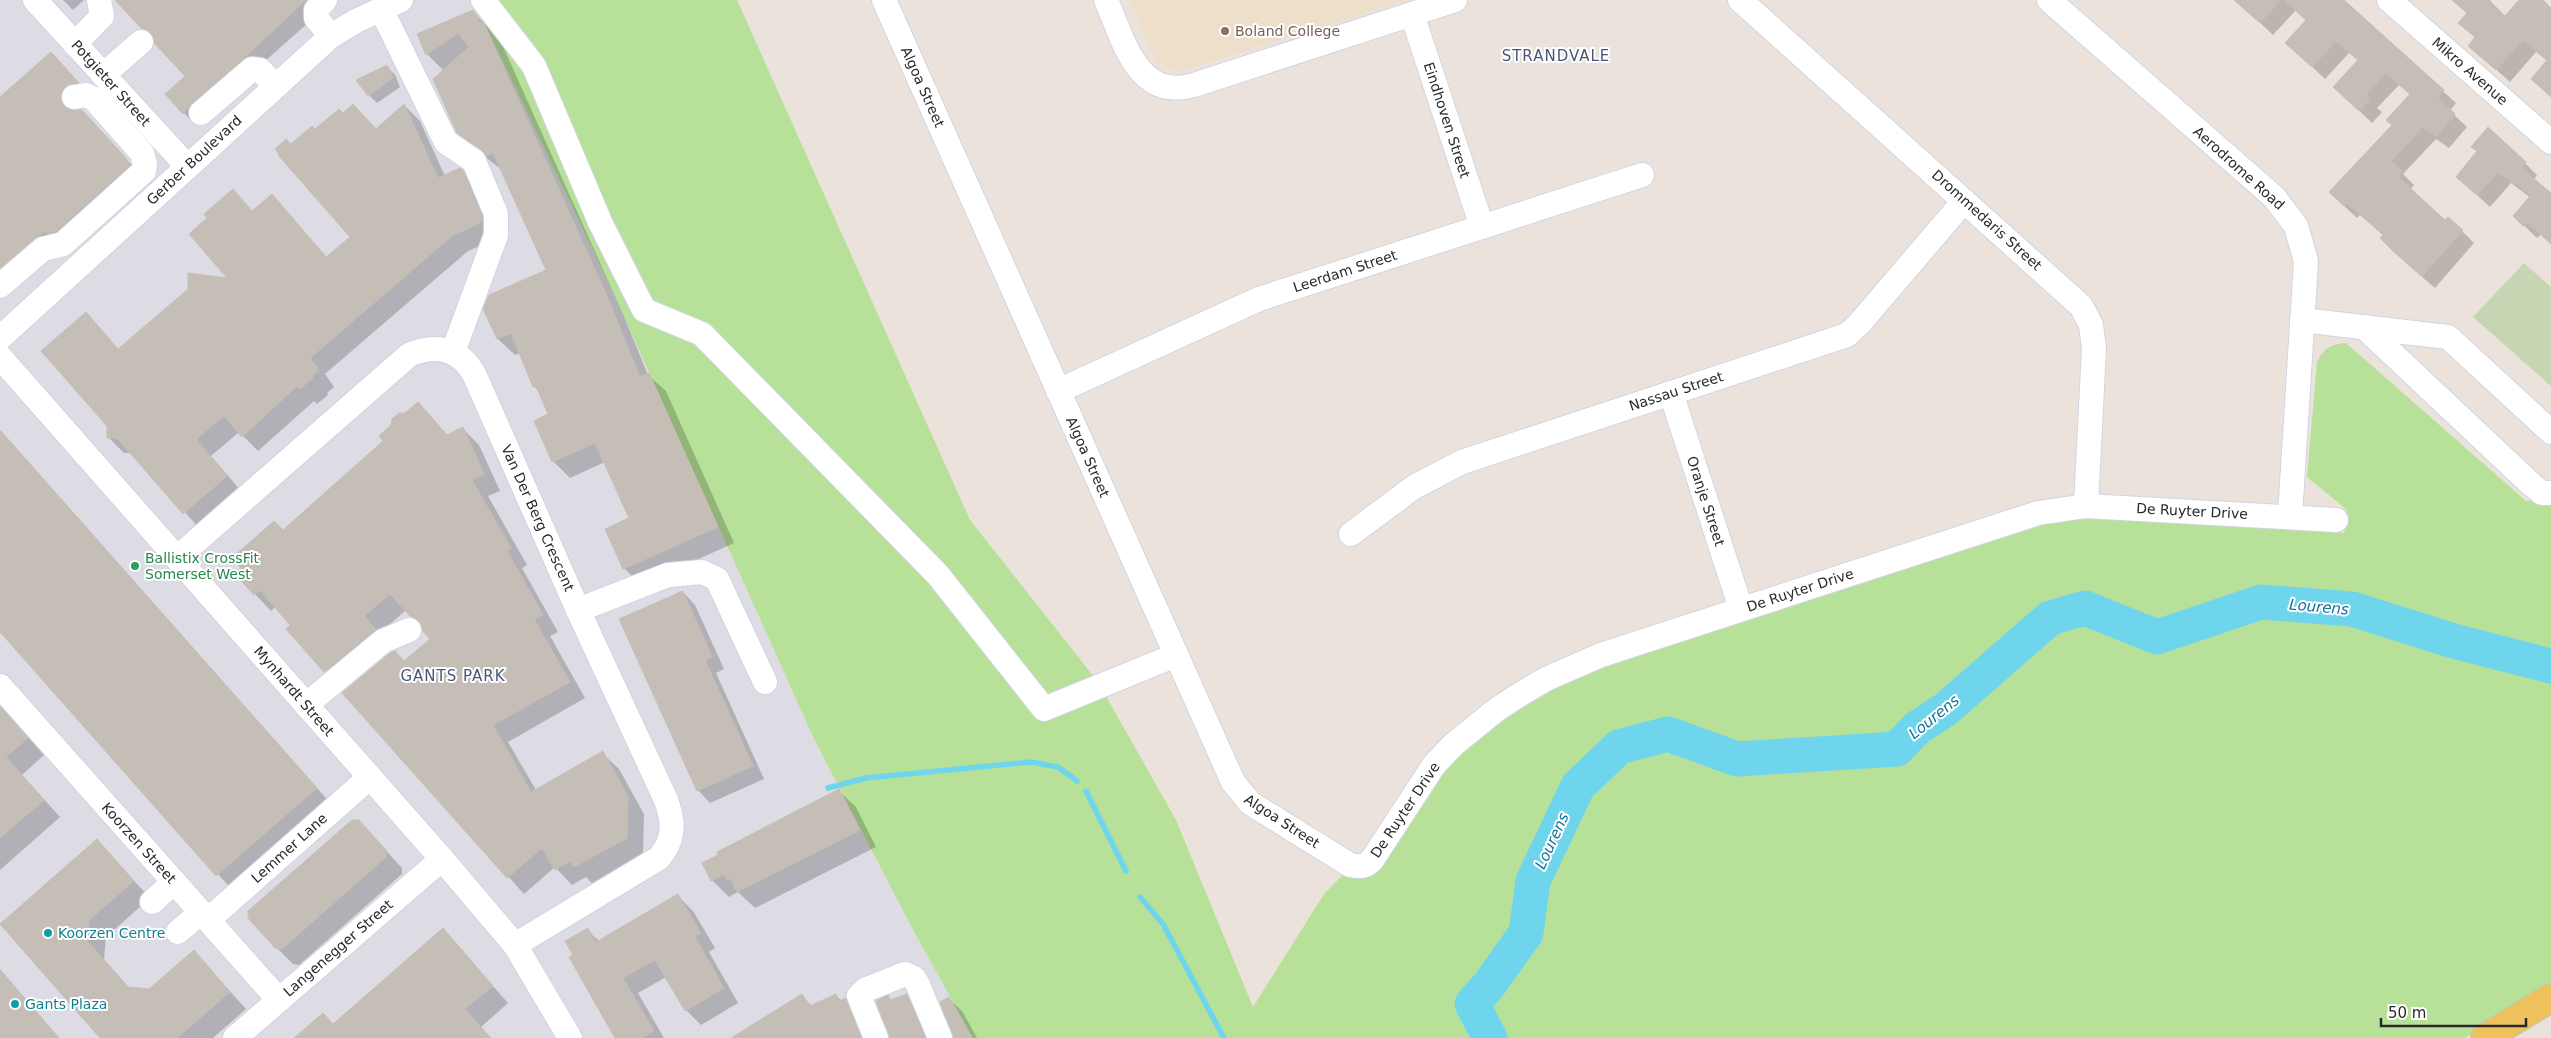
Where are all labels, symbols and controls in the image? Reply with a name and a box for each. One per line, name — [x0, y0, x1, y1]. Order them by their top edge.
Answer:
place label: Boland College — [1235, 23, 1340, 39]
marker: Boland College — [1219, 25, 1231, 37]
street label: Mikro Avenue — [2429, 34, 2511, 108]
street label: Potgieter Street — [68, 37, 154, 130]
street label: Algoa Street — [898, 44, 948, 130]
district label: STRANDVALE — [1502, 47, 1610, 65]
street label: Eindhoven Street — [1421, 60, 1473, 180]
street label: Gerber Boulevard — [143, 112, 245, 208]
street label: Aerodrome Road — [2190, 123, 2288, 213]
street label: Drommedaris Street — [1929, 167, 2046, 274]
street label: Leerdam Street — [1291, 246, 1399, 295]
street label: Nassau Street — [1627, 368, 1726, 414]
street label: Algoa Street — [1063, 414, 1113, 500]
street label: Van Der Berg Crescent — [498, 442, 578, 594]
street label: Oranje Street — [1684, 454, 1728, 549]
street label: De Ruyter Drive — [2136, 500, 2248, 522]
place label: Ballistix CrossFit Somerset West — [145, 550, 260, 582]
marker: Ballistix CrossFit Somerset West — [129, 560, 141, 572]
street label: De Ruyter Drive — [1744, 565, 1856, 615]
water label: Lourens — [2288, 595, 2350, 619]
street label: Mynhardt Street — [251, 643, 338, 739]
district label: GANTS PARK — [400, 667, 506, 685]
water label: Lourens — [1905, 691, 1963, 743]
street label: De Ruyter Drive — [1367, 759, 1443, 861]
street label: Algoa Street — [1241, 791, 1323, 852]
street label: Koorzen Street — [99, 799, 180, 887]
street label: Lemmer Lane — [248, 810, 330, 886]
water label: Lourens — [1531, 810, 1573, 872]
street label: Langenegger Street — [280, 896, 396, 1000]
place label: Koorzen Centre — [58, 925, 165, 941]
marker: Koorzen Centre — [42, 927, 54, 939]
place label: Gants Plaza — [25, 996, 107, 1012]
scale bar — [2381, 996, 2526, 1028]
marker: Gants Plaza — [9, 998, 21, 1010]
text: 50 m — [2388, 1004, 2426, 1022]

